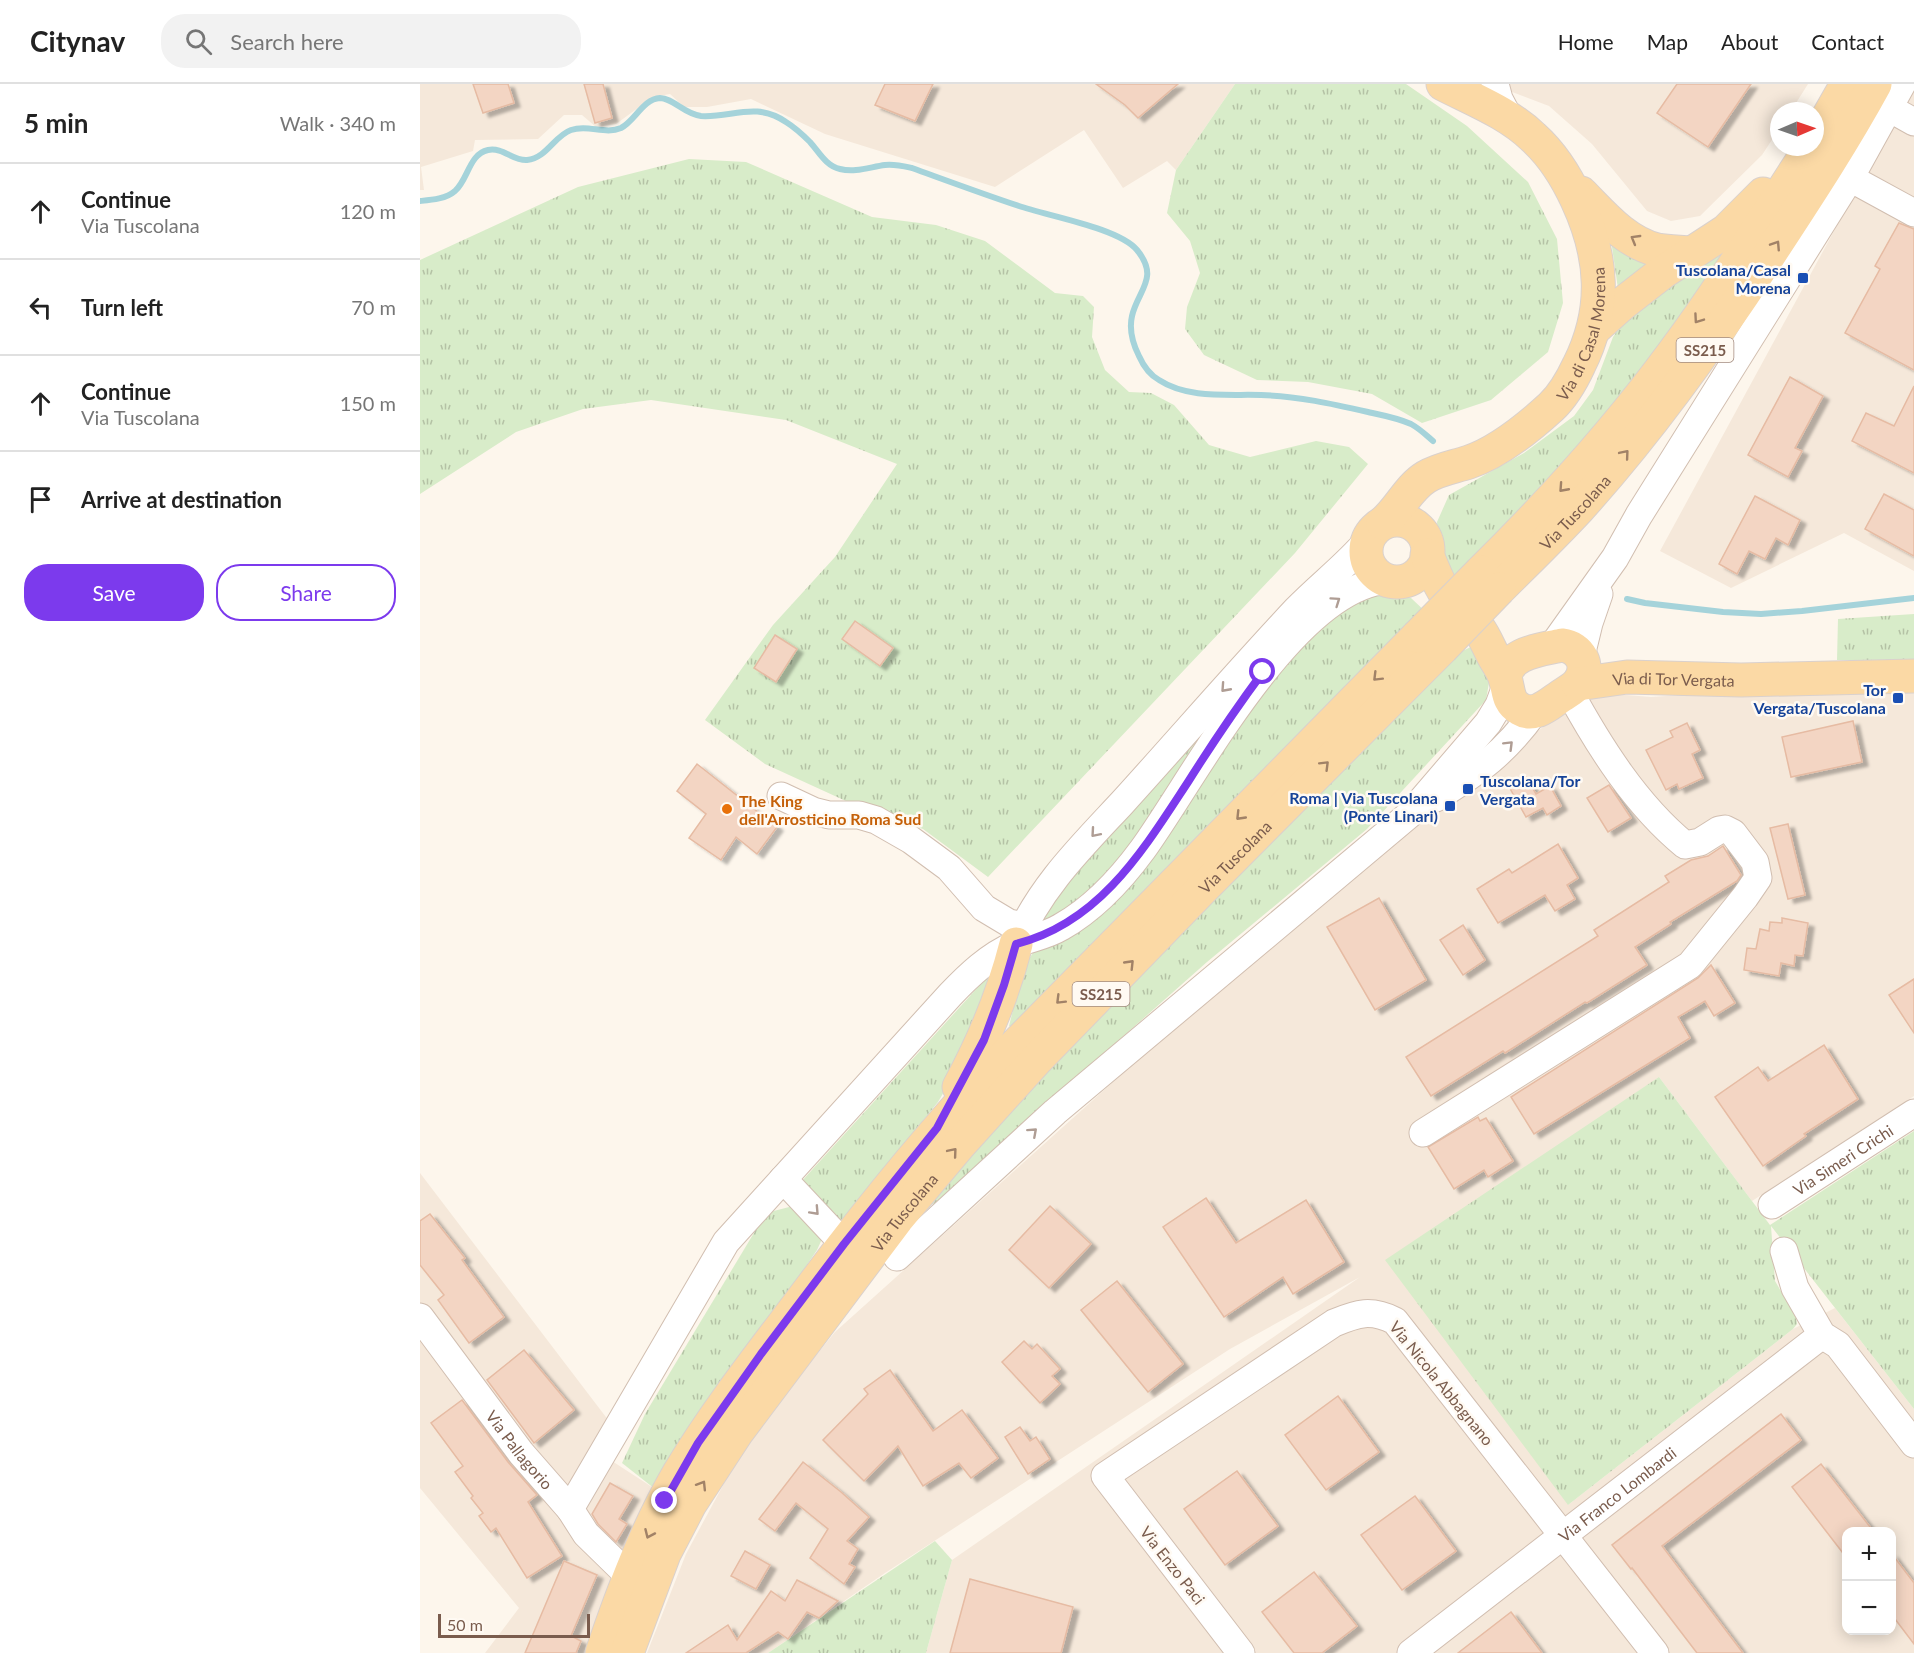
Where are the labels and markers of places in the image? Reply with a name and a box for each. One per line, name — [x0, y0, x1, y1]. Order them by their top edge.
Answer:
place label: Tuscolana/Casal Morena — [1676, 260, 1791, 297]
marker: Tuscolana/Casal Morena — [1796, 271, 1810, 285]
place label: Tor Vergata/Tuscolana — [1753, 680, 1886, 717]
marker: Tor Vergata/Tuscolana — [1891, 691, 1905, 705]
place label: Tuscolana/Tor Vergata — [1479, 771, 1580, 808]
marker: Tuscolana/Tor Vergata — [1461, 782, 1475, 796]
place label: Roma | Via Tuscolana (Ponte Linari) — [1289, 788, 1438, 825]
place label: The King dell'Arrosticino Roma Sud — [739, 791, 921, 828]
marker: Roma | Via Tuscolana (Ponte Linari) — [1443, 799, 1457, 813]
marker: The King dell'Arrosticino Roma Sud — [720, 802, 734, 816]

